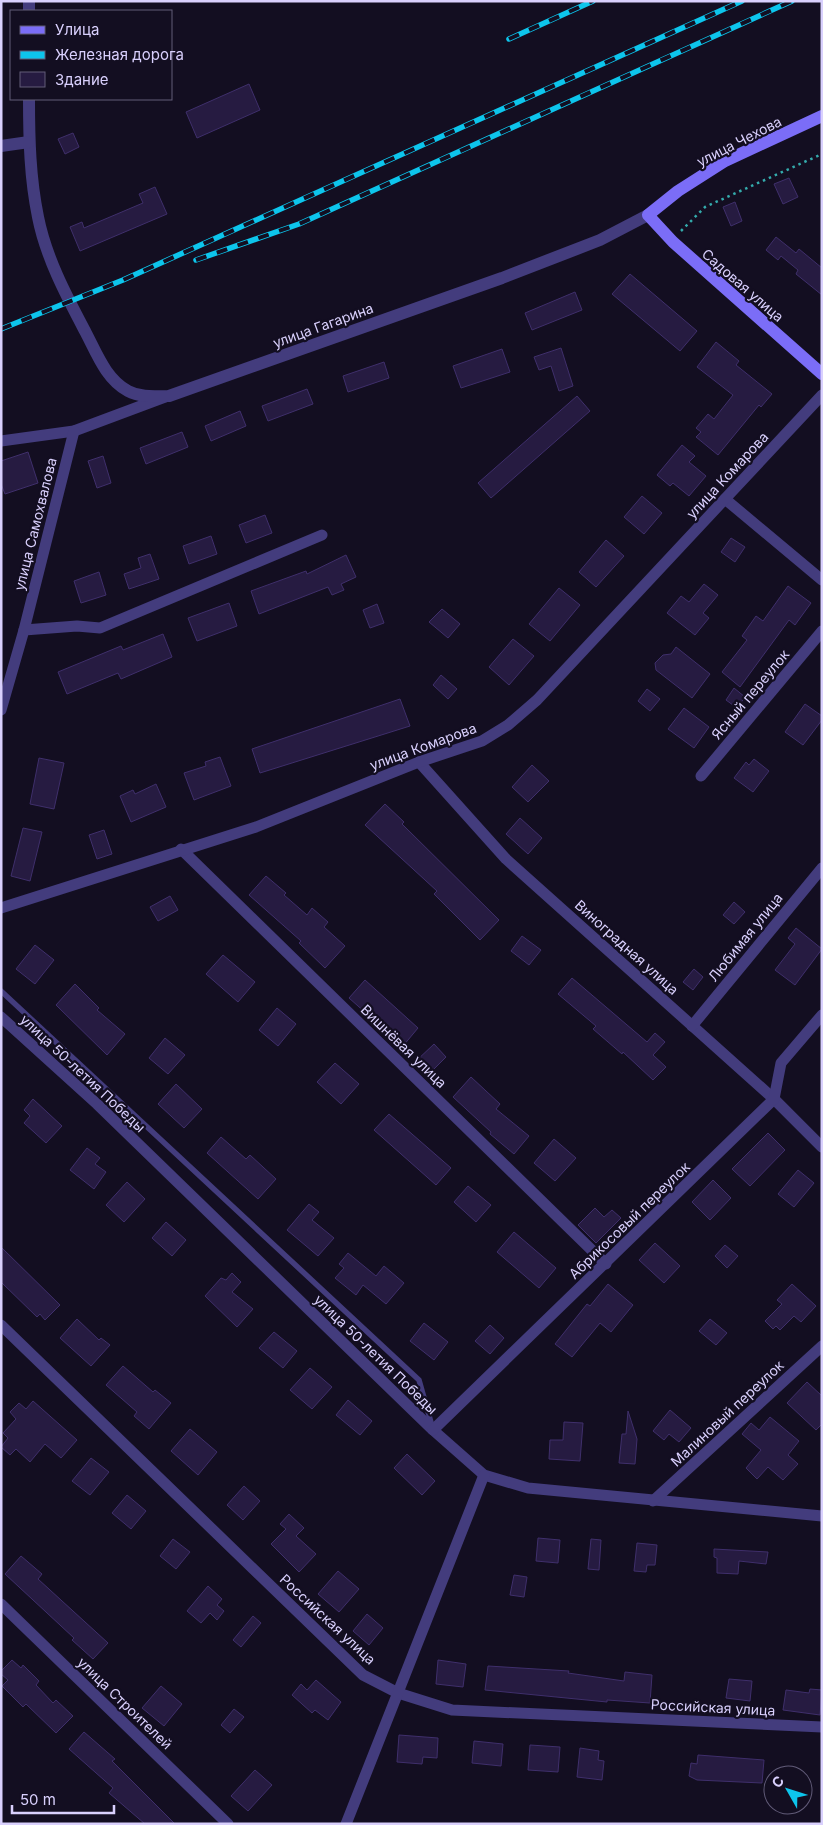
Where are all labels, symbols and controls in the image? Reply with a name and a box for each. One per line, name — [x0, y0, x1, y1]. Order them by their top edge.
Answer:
legend — [10, 10, 172, 100]
text: Улица — [55, 20, 99, 39]
text: Железная дорога — [55, 45, 184, 64]
text: Здание — [55, 70, 109, 89]
street label: улица Чехова — [694, 112, 784, 170]
street label: Садовая улица — [699, 245, 787, 325]
street label: улица Гагарина — [270, 299, 376, 351]
street label: улица Комарова — [682, 428, 772, 522]
street label: улица Самохвалова — [10, 456, 60, 592]
street label: Ясный переулок — [708, 645, 793, 742]
street label: улица Комарова — [367, 719, 479, 773]
street label: Любимая улица — [704, 889, 786, 985]
street label: Виноградная улица — [572, 896, 682, 998]
street label: Вишнёвая улица — [358, 1001, 450, 1091]
street label: улица 50-летия Победы — [17, 1011, 149, 1135]
street label: Абрикосовый переулок — [565, 1158, 693, 1282]
street label: улица 50-летия Победы — [311, 1291, 441, 1417]
street label: Малиновый переулок — [667, 1356, 787, 1470]
street label: Российская улица — [277, 1570, 379, 1668]
street label: улица Строителей — [74, 1654, 176, 1752]
street label: Российская улица — [650, 1695, 776, 1719]
north arrow — [763, 1765, 813, 1815]
text: С — [768, 1772, 787, 1791]
scale bar — [12, 1782, 115, 1814]
text: 50 m — [20, 1790, 56, 1809]

